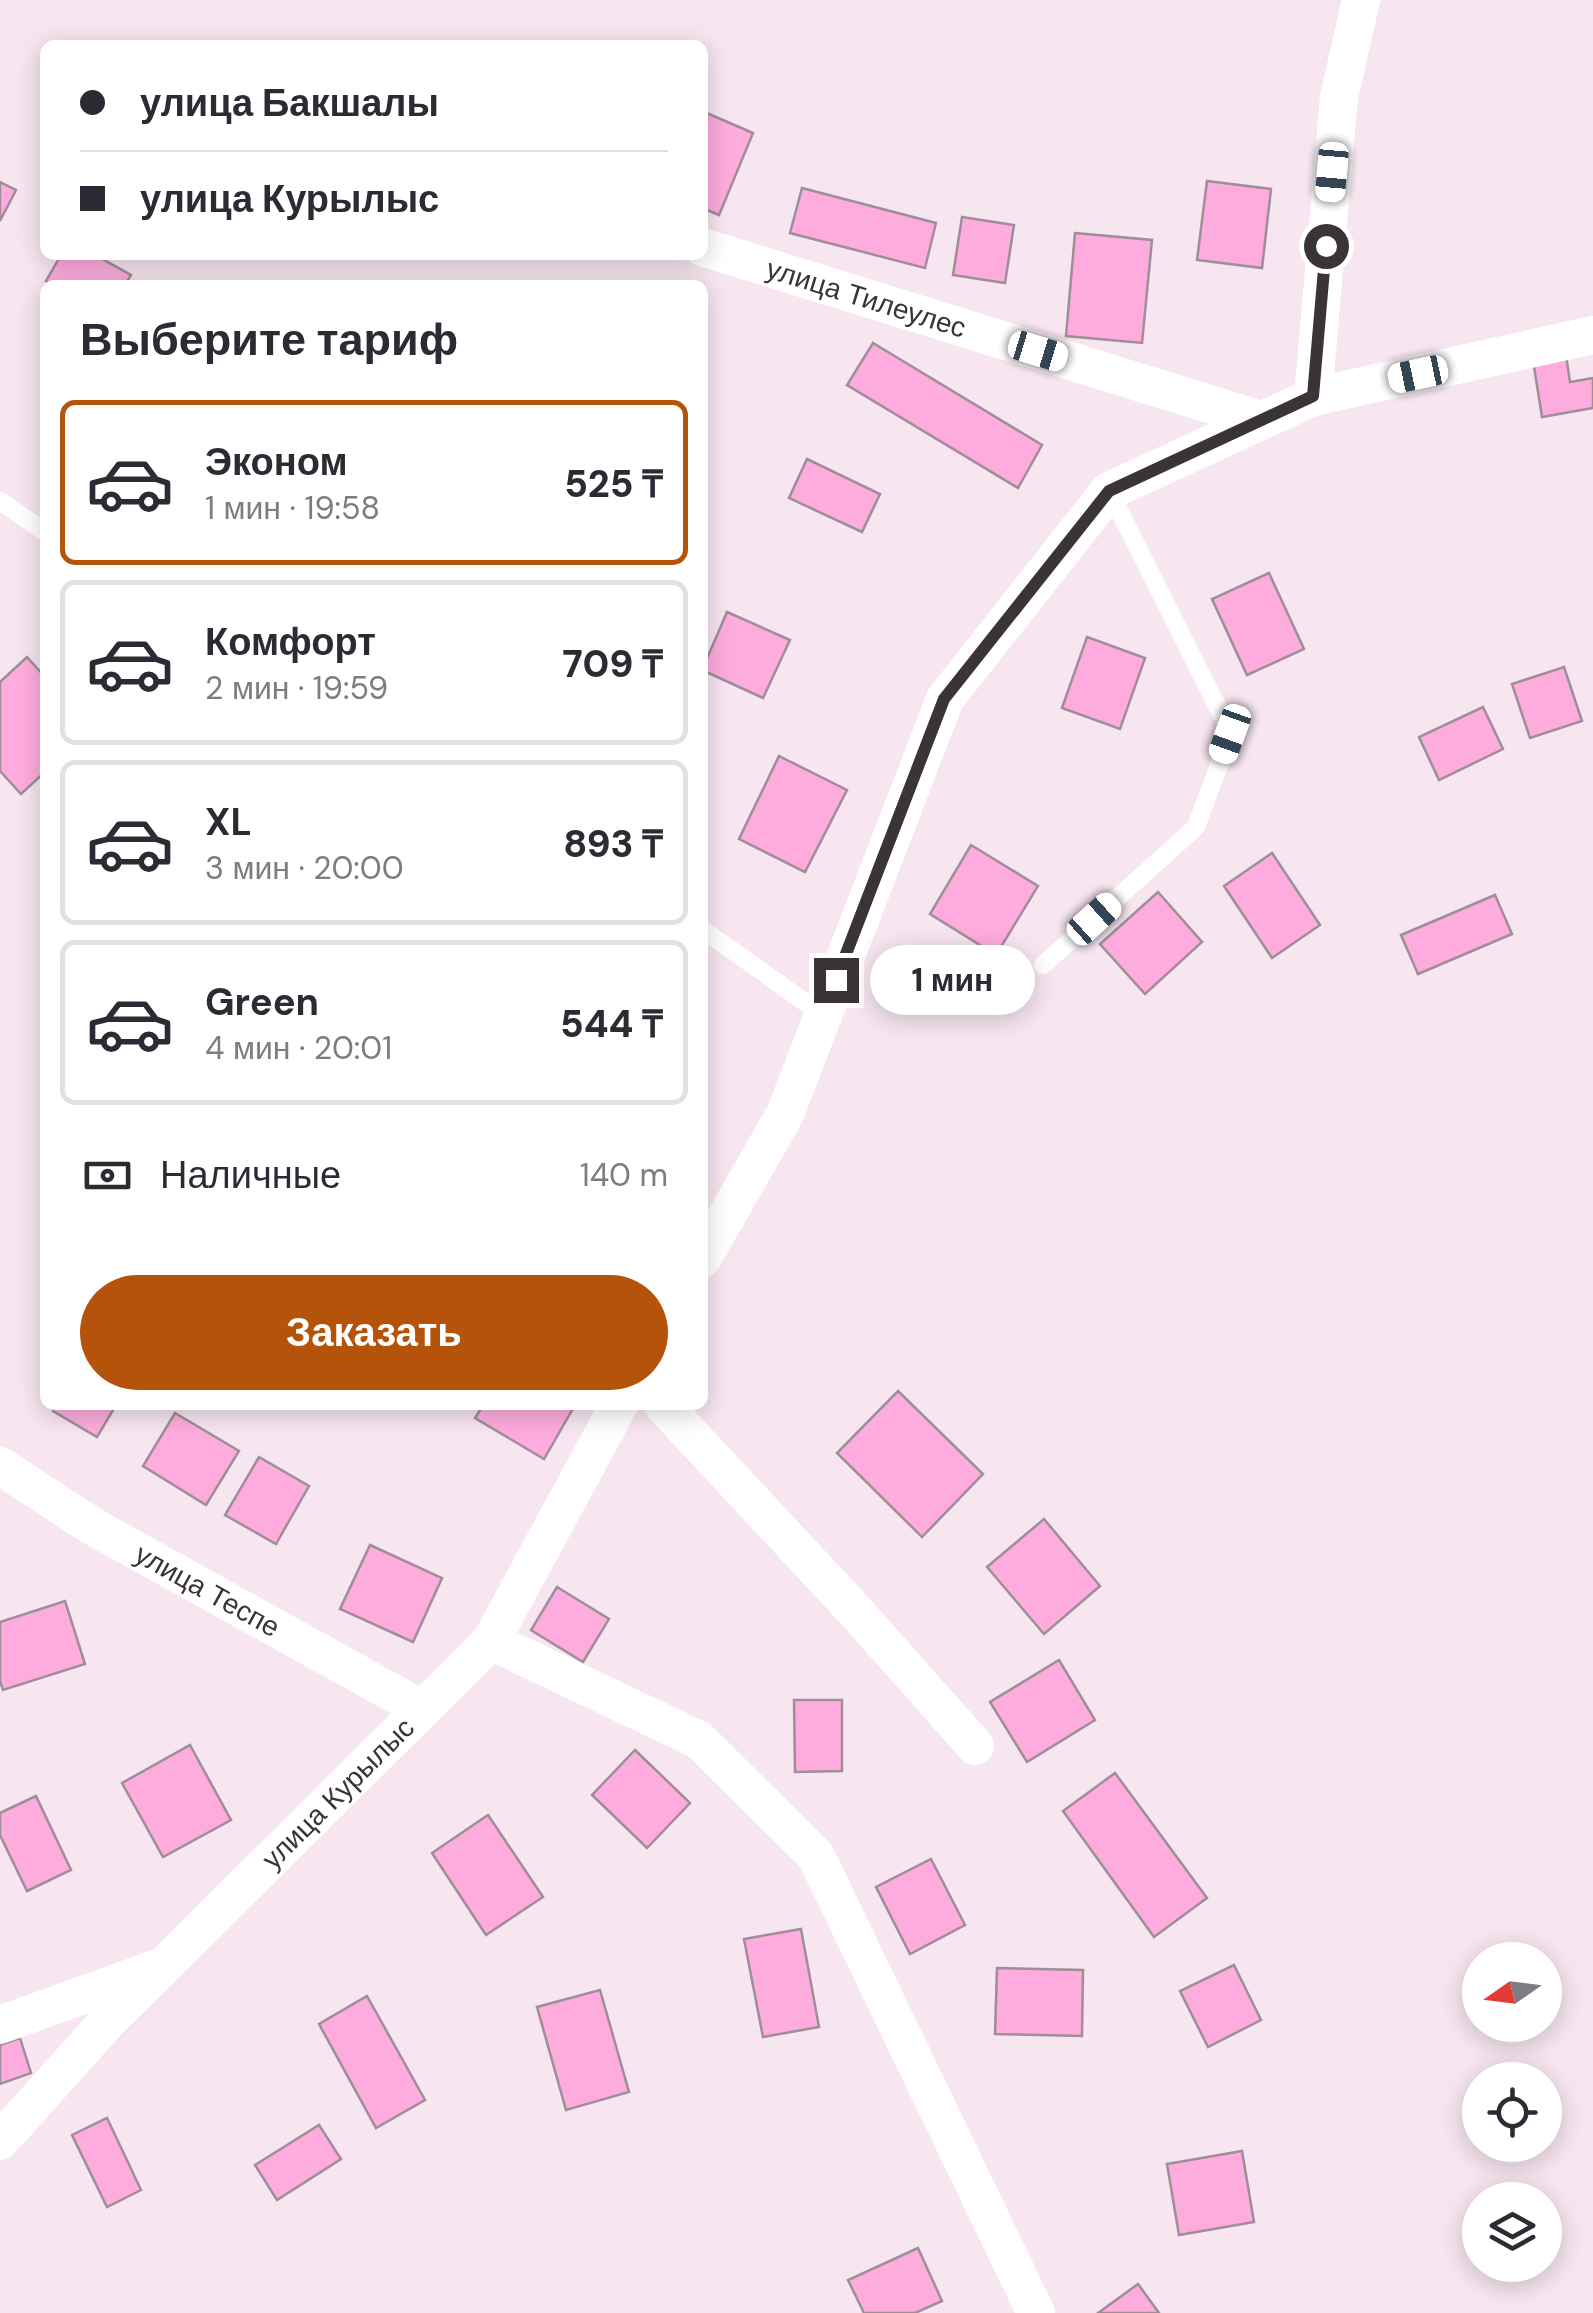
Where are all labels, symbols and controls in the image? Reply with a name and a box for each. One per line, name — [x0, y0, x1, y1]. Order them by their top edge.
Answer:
text: улица Бакшалы — [140, 78, 439, 128]
car — [1314, 141, 1350, 203]
text: улица Курылыс — [140, 174, 439, 224]
route start — [1304, 224, 1349, 269]
street label: улица Тилеулес — [762, 250, 971, 346]
text: Выберите тариф — [80, 310, 458, 369]
car — [1005, 328, 1071, 374]
car — [1386, 353, 1450, 395]
text: Эконом — [205, 437, 348, 487]
icon: car — [85, 438, 175, 528]
text: 525 ₸ — [564, 459, 663, 509]
text: 1 мин · 19:58 — [205, 487, 380, 529]
text: Комфорт — [205, 617, 376, 667]
icon: car — [85, 618, 175, 708]
text: 709 ₸ — [562, 639, 663, 689]
text: 2 мин · 19:59 — [205, 667, 388, 709]
car — [1206, 701, 1254, 767]
text: XL — [205, 797, 252, 847]
icon: car — [85, 798, 175, 888]
text: 893 ₸ — [563, 819, 663, 869]
text: 3 мин · 20:00 — [205, 847, 404, 889]
car — [1062, 888, 1126, 950]
callout: 1 мин — [871, 945, 1036, 1015]
route end — [814, 958, 859, 1003]
text: 1 мин — [912, 959, 993, 1001]
text: Green — [205, 977, 319, 1027]
icon: car — [85, 978, 175, 1068]
text: 544 ₸ — [560, 999, 663, 1049]
text: 4 мин · 20:01 — [205, 1027, 392, 1069]
icon: cash — [80, 1148, 135, 1203]
text: Наличные — [160, 1150, 341, 1200]
text: 140 m — [580, 1154, 668, 1196]
button: Заказать — [80, 1275, 668, 1390]
street label: улица Теспе — [128, 1535, 287, 1645]
street label: улица Курылыс — [253, 1709, 422, 1877]
north arrow — [1462, 1942, 1562, 2042]
map controls — [1462, 1942, 1562, 2282]
button: locate — [1462, 2062, 1562, 2162]
button: layers — [1462, 2182, 1562, 2282]

